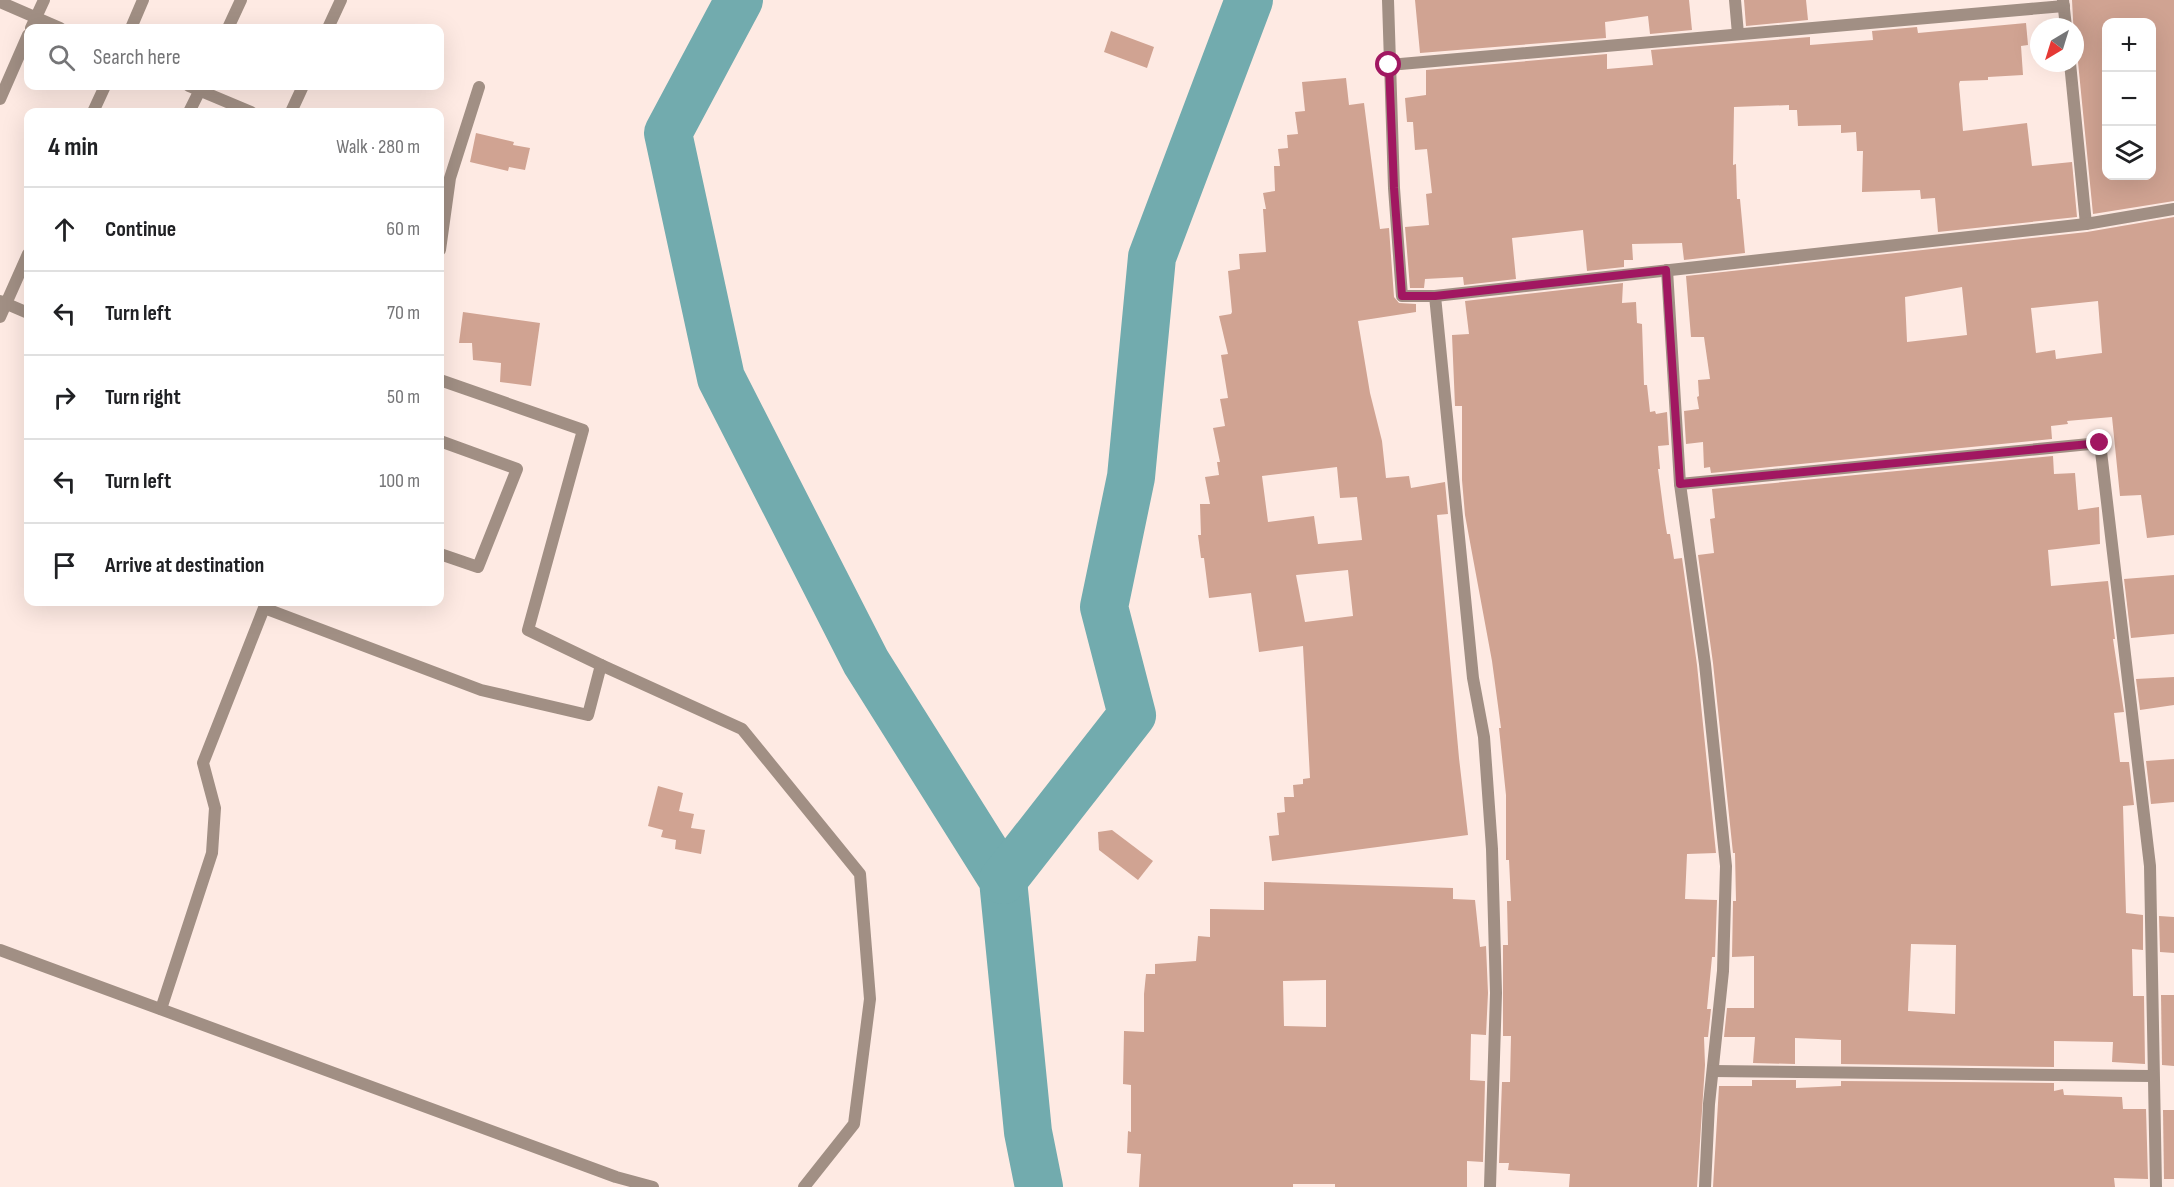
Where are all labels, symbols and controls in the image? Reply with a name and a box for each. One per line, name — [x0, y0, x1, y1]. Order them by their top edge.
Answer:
north arrow — [2030, 18, 2084, 72]
map controls — [2102, 18, 2156, 180]
button: + — [2102, 18, 2156, 72]
search box — [24, 24, 444, 90]
icon: search — [45, 41, 78, 74]
text: Search here — [93, 44, 180, 71]
route start — [1375, 51, 1401, 77]
button: − — [2102, 72, 2156, 126]
button: layers — [2102, 126, 2156, 180]
text: 4 min — [48, 132, 98, 163]
text: Walk · 280 m — [336, 135, 420, 159]
icon: ahead — [48, 213, 81, 246]
text: Continue — [105, 216, 176, 243]
text: 60 m — [386, 217, 420, 241]
icon: left — [48, 297, 81, 330]
text: Turn left — [105, 300, 171, 327]
text: 70 m — [387, 301, 420, 325]
icon: right — [48, 381, 81, 414]
text: Turn right — [105, 384, 181, 411]
text: 50 m — [387, 385, 420, 409]
route end — [2086, 429, 2112, 455]
icon: left — [48, 465, 81, 498]
text: Turn left — [105, 468, 171, 495]
text: 100 m — [379, 469, 420, 493]
icon: arrive — [48, 549, 81, 582]
text: Arrive at destination — [105, 552, 264, 579]

